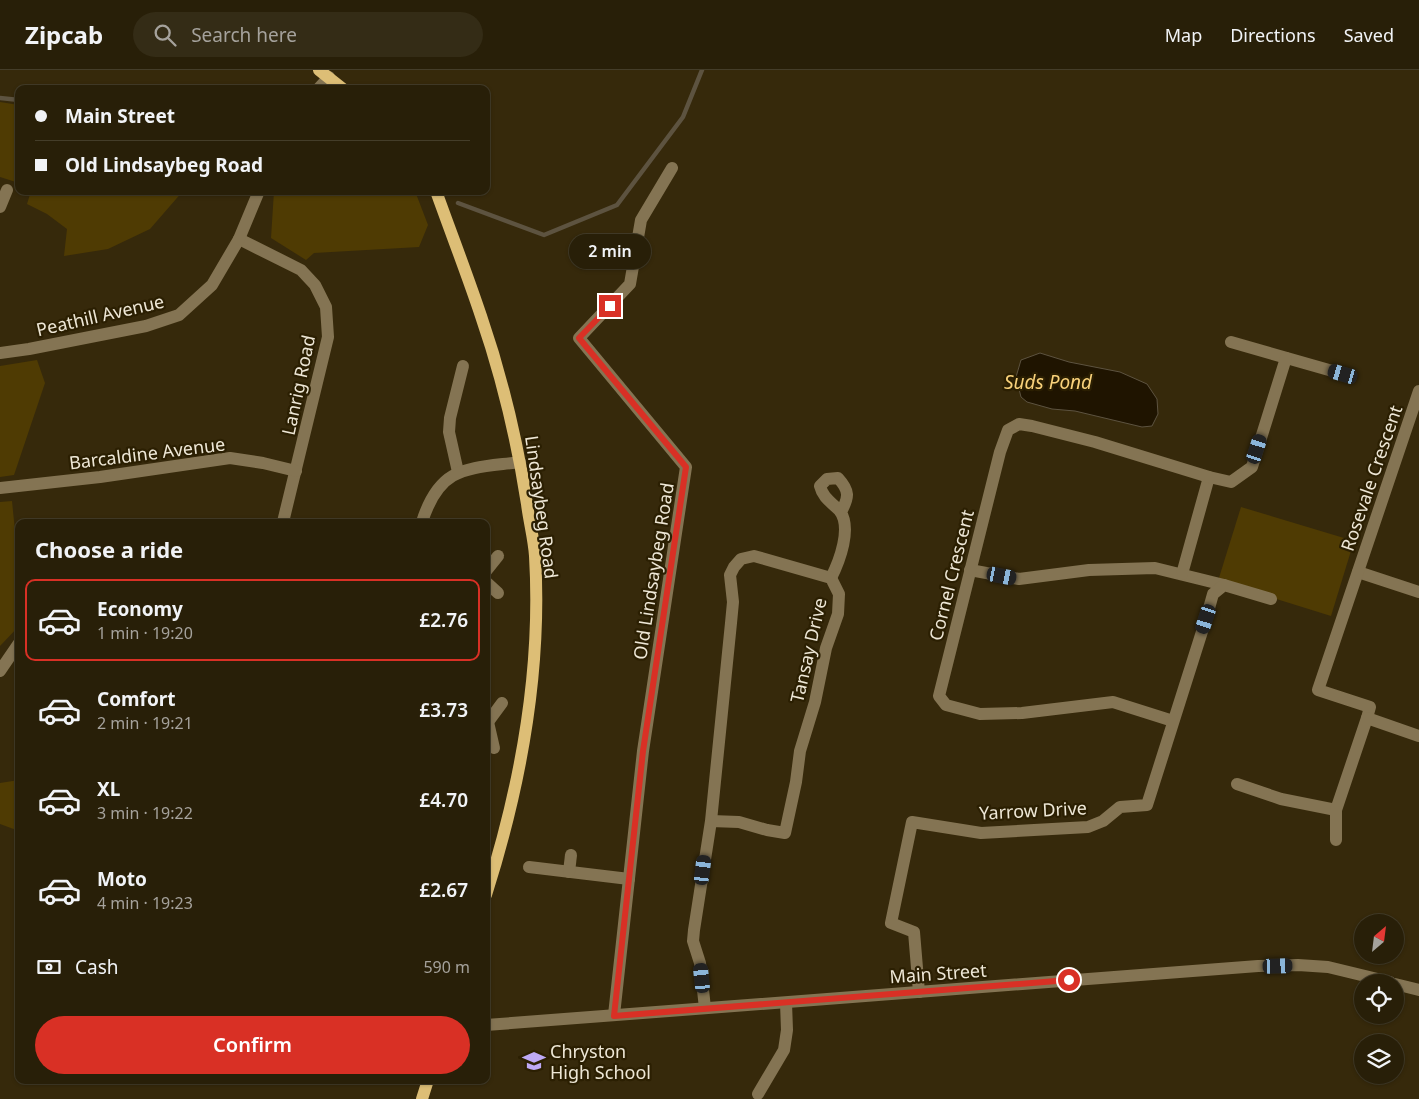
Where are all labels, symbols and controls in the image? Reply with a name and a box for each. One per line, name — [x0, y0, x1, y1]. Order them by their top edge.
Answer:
search box — [133, 12, 483, 57]
text: Zipcab — [25, 18, 103, 51]
icon: search — [151, 21, 179, 49]
text: Search here — [191, 22, 297, 48]
text: Map — [1165, 23, 1202, 47]
text: Directions — [1230, 23, 1316, 47]
text: Saved — [1344, 23, 1394, 47]
text: Main Street — [65, 103, 175, 129]
text: Old Lindsaybeg Road — [65, 152, 263, 178]
callout: 2 min — [569, 234, 651, 268]
text: 2 min — [588, 240, 632, 262]
street label: Peathill Avenue — [34, 289, 166, 341]
route end — [599, 295, 621, 317]
street label: Lanrig Road — [276, 333, 320, 437]
car — [1326, 363, 1359, 385]
water label: Suds Pond — [1004, 369, 1093, 395]
street label: Rosevale Crescent — [1335, 401, 1407, 554]
street label: Barcaldine Avenue — [68, 432, 226, 474]
car — [1245, 432, 1268, 466]
street label: Lindsaybeg Road — [520, 434, 564, 580]
street label: Old Lindsaybeg Road — [627, 481, 679, 661]
street label: Cornel Crescent — [923, 507, 979, 643]
text: Choose a ride — [35, 534, 183, 564]
car — [985, 566, 1018, 586]
street label: Tansay Drive — [784, 595, 832, 705]
text: Economy — [97, 596, 183, 622]
icon: car — [37, 598, 82, 643]
car — [1194, 602, 1217, 636]
text: £2.76 — [419, 607, 468, 633]
text: 1 min · 19:20 — [97, 622, 193, 644]
text: Comfort — [97, 686, 176, 712]
icon: car — [37, 688, 82, 733]
text: £3.73 — [419, 697, 468, 723]
text: 2 min · 19:21 — [97, 712, 193, 734]
text: XL — [97, 776, 120, 802]
icon: car — [37, 778, 82, 823]
text: £4.70 — [419, 787, 468, 813]
street label: Yarrow Drive — [979, 795, 1087, 825]
text: 3 min · 19:22 — [97, 802, 193, 824]
car — [693, 854, 712, 886]
text: Moto — [97, 866, 147, 892]
icon: car — [37, 868, 82, 913]
text: £2.67 — [419, 877, 468, 903]
text: 4 min · 19:23 — [97, 892, 193, 914]
north arrow — [1354, 914, 1404, 964]
map controls — [1354, 914, 1404, 1084]
icon: cash — [35, 953, 63, 981]
text: Cash — [75, 954, 119, 980]
text: 590 m — [423, 956, 470, 978]
street label: Main Street — [889, 958, 988, 988]
car — [1262, 958, 1293, 974]
car — [692, 962, 711, 994]
route start — [1058, 969, 1080, 991]
button: locate — [1354, 974, 1404, 1024]
button: Confirm — [35, 1016, 470, 1074]
button: layers — [1354, 1034, 1404, 1084]
place label: Chryston High School — [550, 1039, 651, 1084]
school or university icon: Chryston High School — [521, 1048, 547, 1074]

